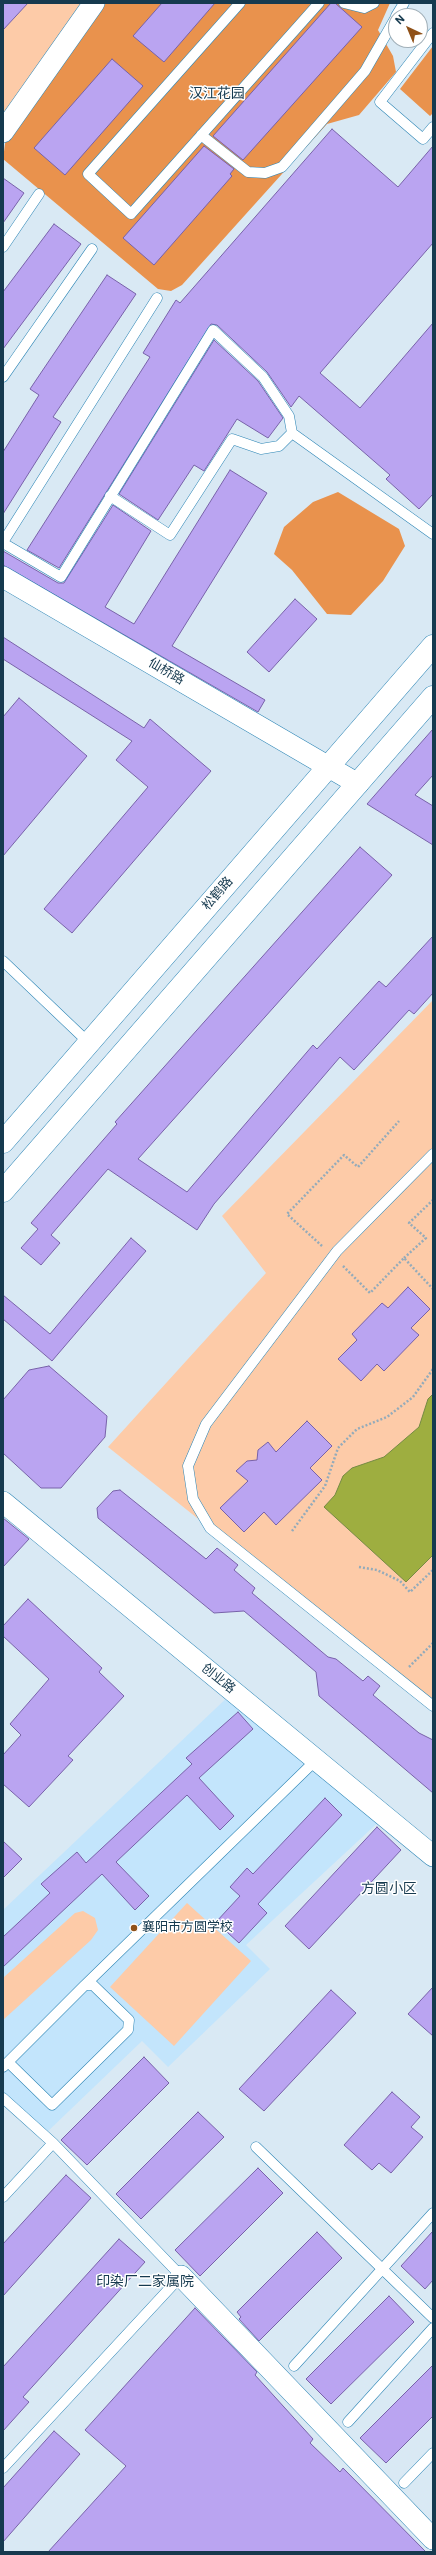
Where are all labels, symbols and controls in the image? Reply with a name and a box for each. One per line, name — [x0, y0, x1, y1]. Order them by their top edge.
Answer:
north arrow — [388, 8, 428, 48]
text: N — [393, 12, 407, 27]
district label: 汉江花园 — [189, 86, 245, 102]
street label: 仙桥路 — [145, 655, 187, 689]
street label: 松鹤路 — [199, 874, 237, 914]
street label: 创业路 — [198, 1661, 238, 1697]
district label: 方圆小区 — [361, 1881, 417, 1897]
place label: 襄阳市方圆学校 — [142, 1920, 233, 1936]
marker: 襄阳市方圆学校 — [129, 1923, 139, 1933]
district label: 印染厂二家属院 — [96, 2274, 194, 2290]

